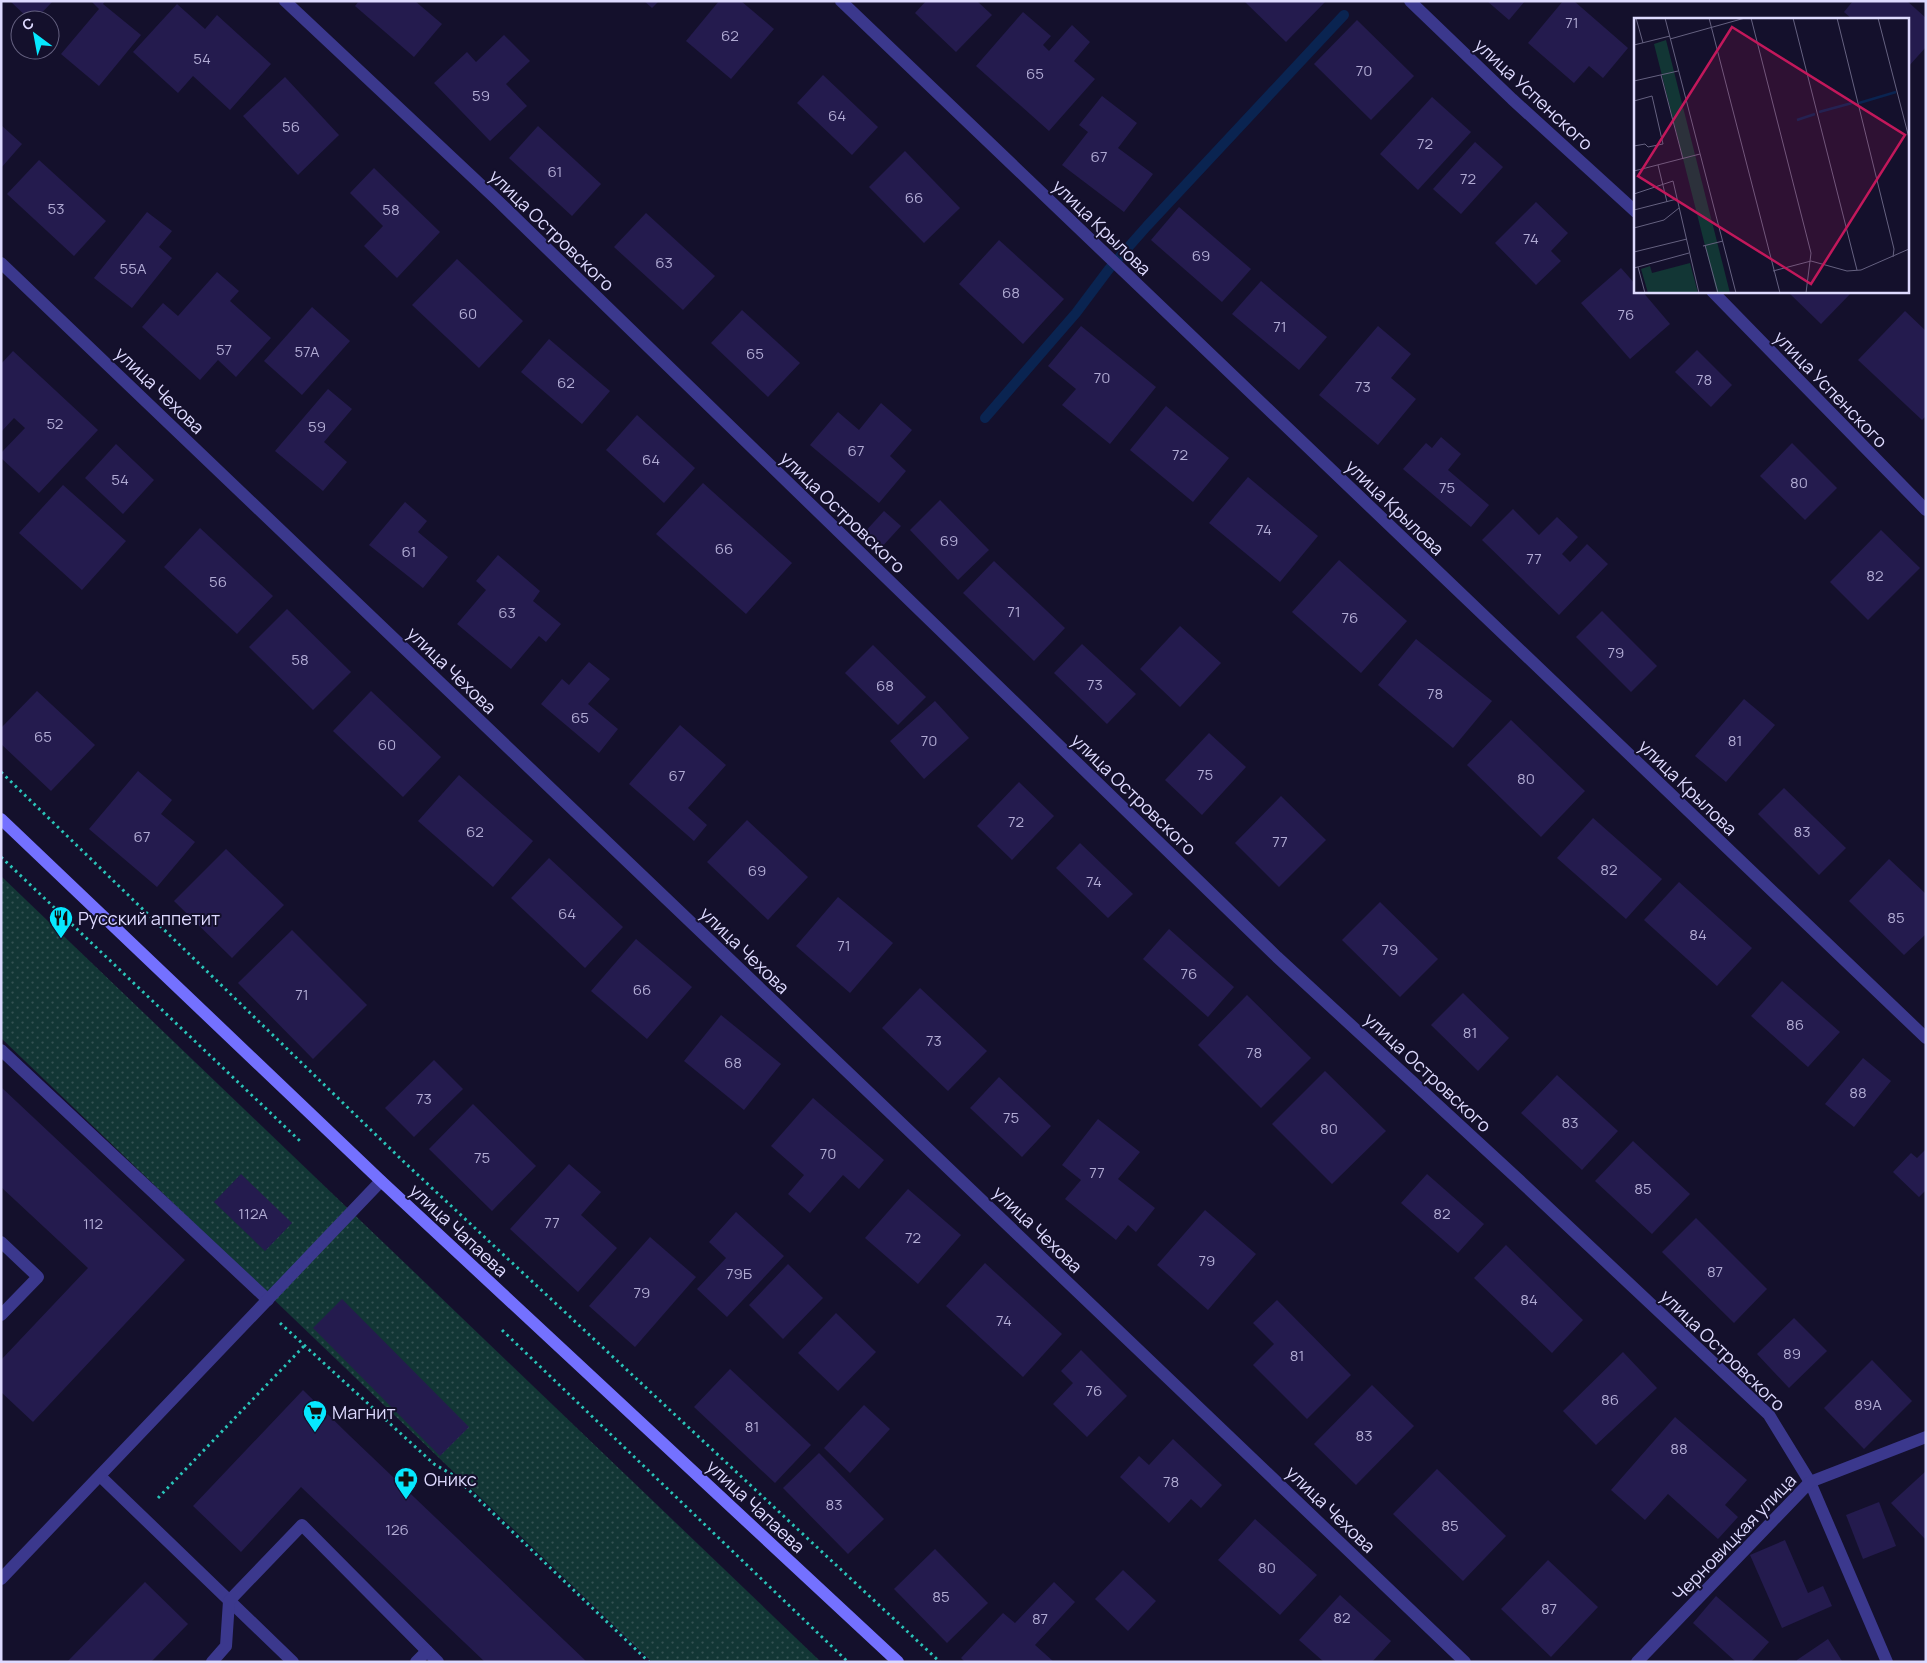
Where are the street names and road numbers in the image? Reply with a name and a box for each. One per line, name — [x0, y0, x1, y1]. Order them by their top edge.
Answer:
street label: улица Успенского — [1470, 33, 1598, 155]
street label: улица Островского — [484, 164, 620, 296]
street label: улица Крылова — [1047, 174, 1157, 280]
street label: улица Успенского — [1769, 325, 1893, 453]
street label: улица Чехова — [110, 341, 210, 439]
street label: улица Островского — [775, 446, 911, 578]
street label: улица Крылова — [1340, 454, 1450, 560]
street label: улица Чехова — [402, 621, 502, 719]
street label: улица Островского — [1066, 728, 1202, 860]
street label: улица Крылова — [1633, 734, 1743, 840]
street label: улица Чехова — [695, 901, 795, 999]
street label: улица Островского — [1359, 1007, 1497, 1137]
street label: улица Чапаева — [405, 1178, 513, 1282]
street label: улица Чехова — [988, 1180, 1088, 1278]
street label: улица Островского — [1655, 1284, 1791, 1416]
street label: улица Чапаева — [702, 1454, 810, 1558]
street label: улица Чехова — [1281, 1460, 1381, 1558]
street label: Черновицкая улица — [1667, 1468, 1801, 1606]

